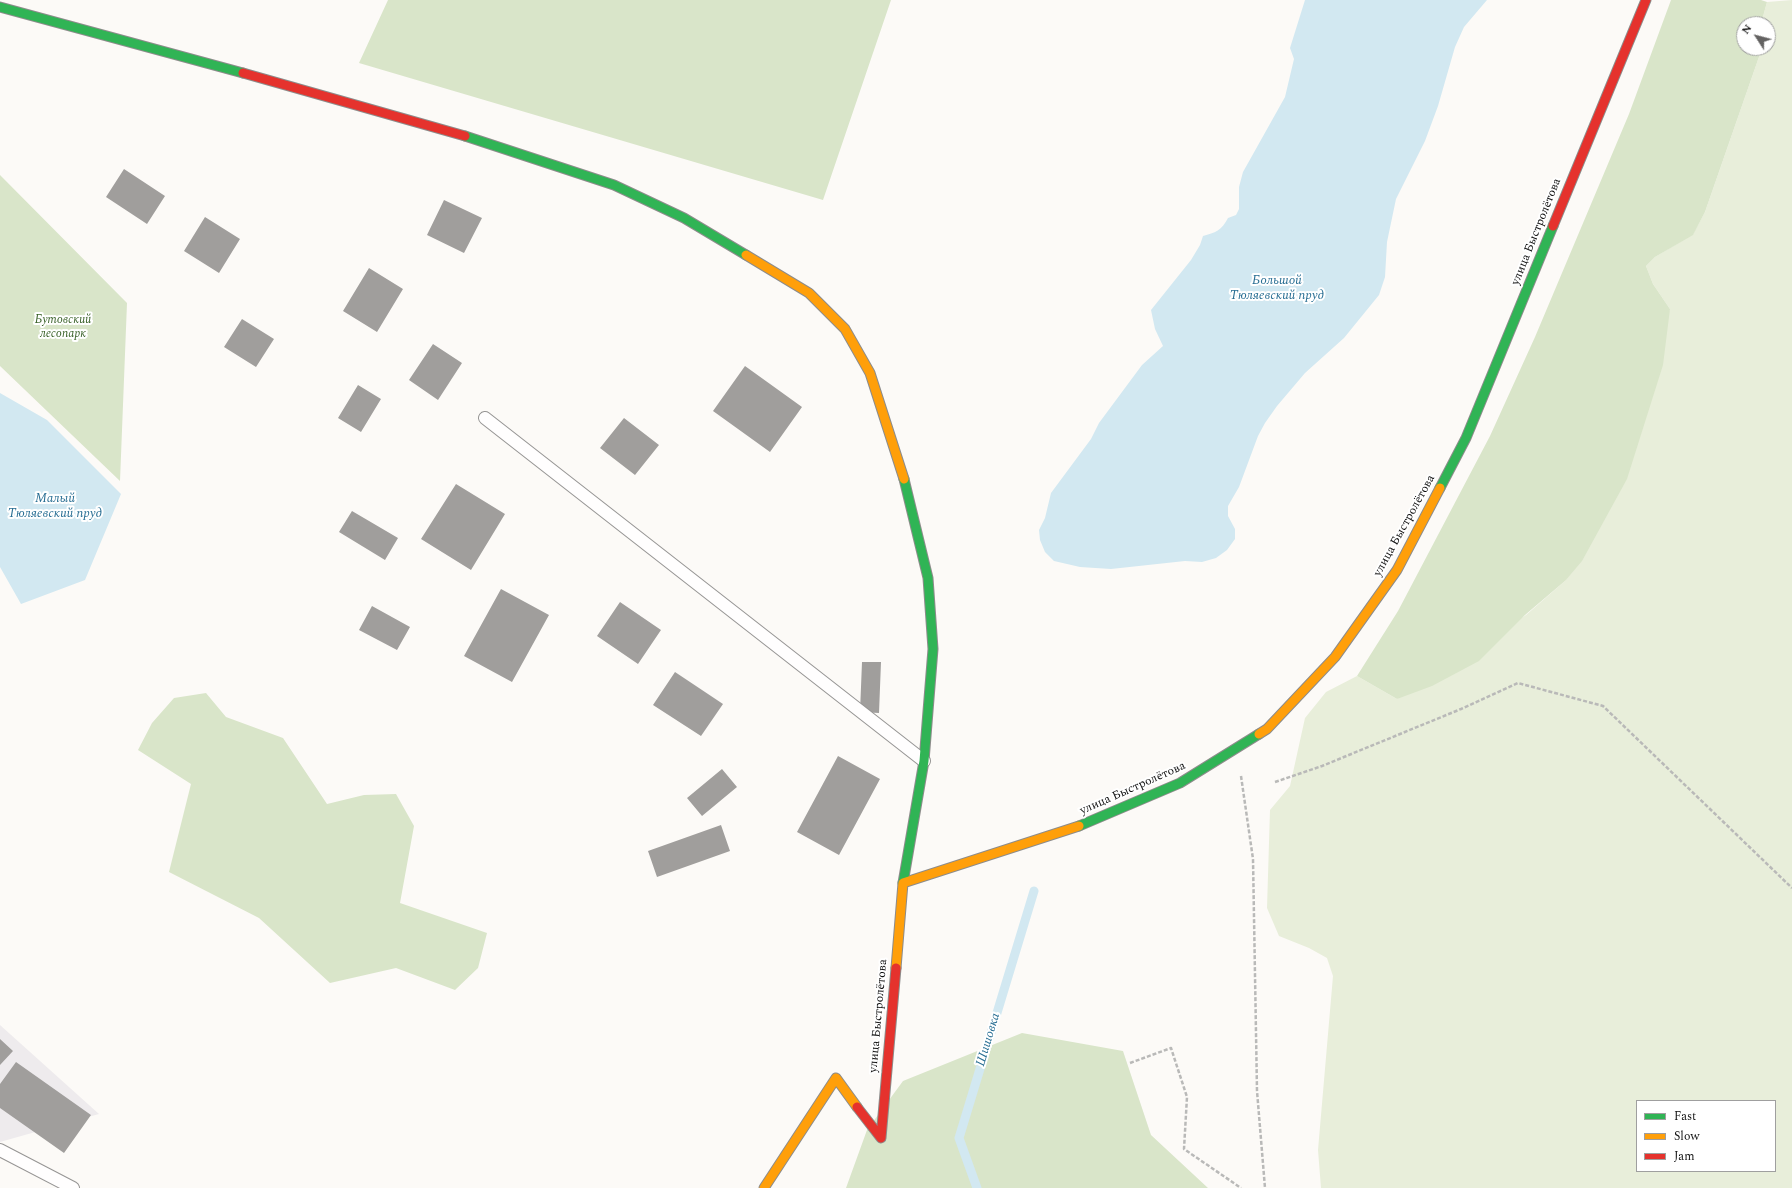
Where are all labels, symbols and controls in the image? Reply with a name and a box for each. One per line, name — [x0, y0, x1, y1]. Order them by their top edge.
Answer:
north arrow — [1736, 16, 1776, 56]
text: N — [1737, 21, 1756, 38]
street label: улица Быстролётова — [1509, 176, 1565, 288]
water label: Большой Тюляевский пруд — [1230, 273, 1324, 304]
park label: Бутовский лесопарк — [35, 314, 91, 342]
street label: улица Быстролётова — [1371, 473, 1439, 579]
water label: Малый Тюляевский пруд — [8, 491, 102, 522]
street label: улица Быстролётова — [1078, 759, 1188, 819]
street label: улица Быстролётова — [867, 959, 891, 1073]
water label: Шишовка — [973, 1011, 1005, 1069]
legend — [1636, 1100, 1776, 1172]
text: Fast — [1674, 1107, 1696, 1126]
text: Slow — [1674, 1127, 1699, 1146]
text: Jam — [1674, 1147, 1695, 1166]

